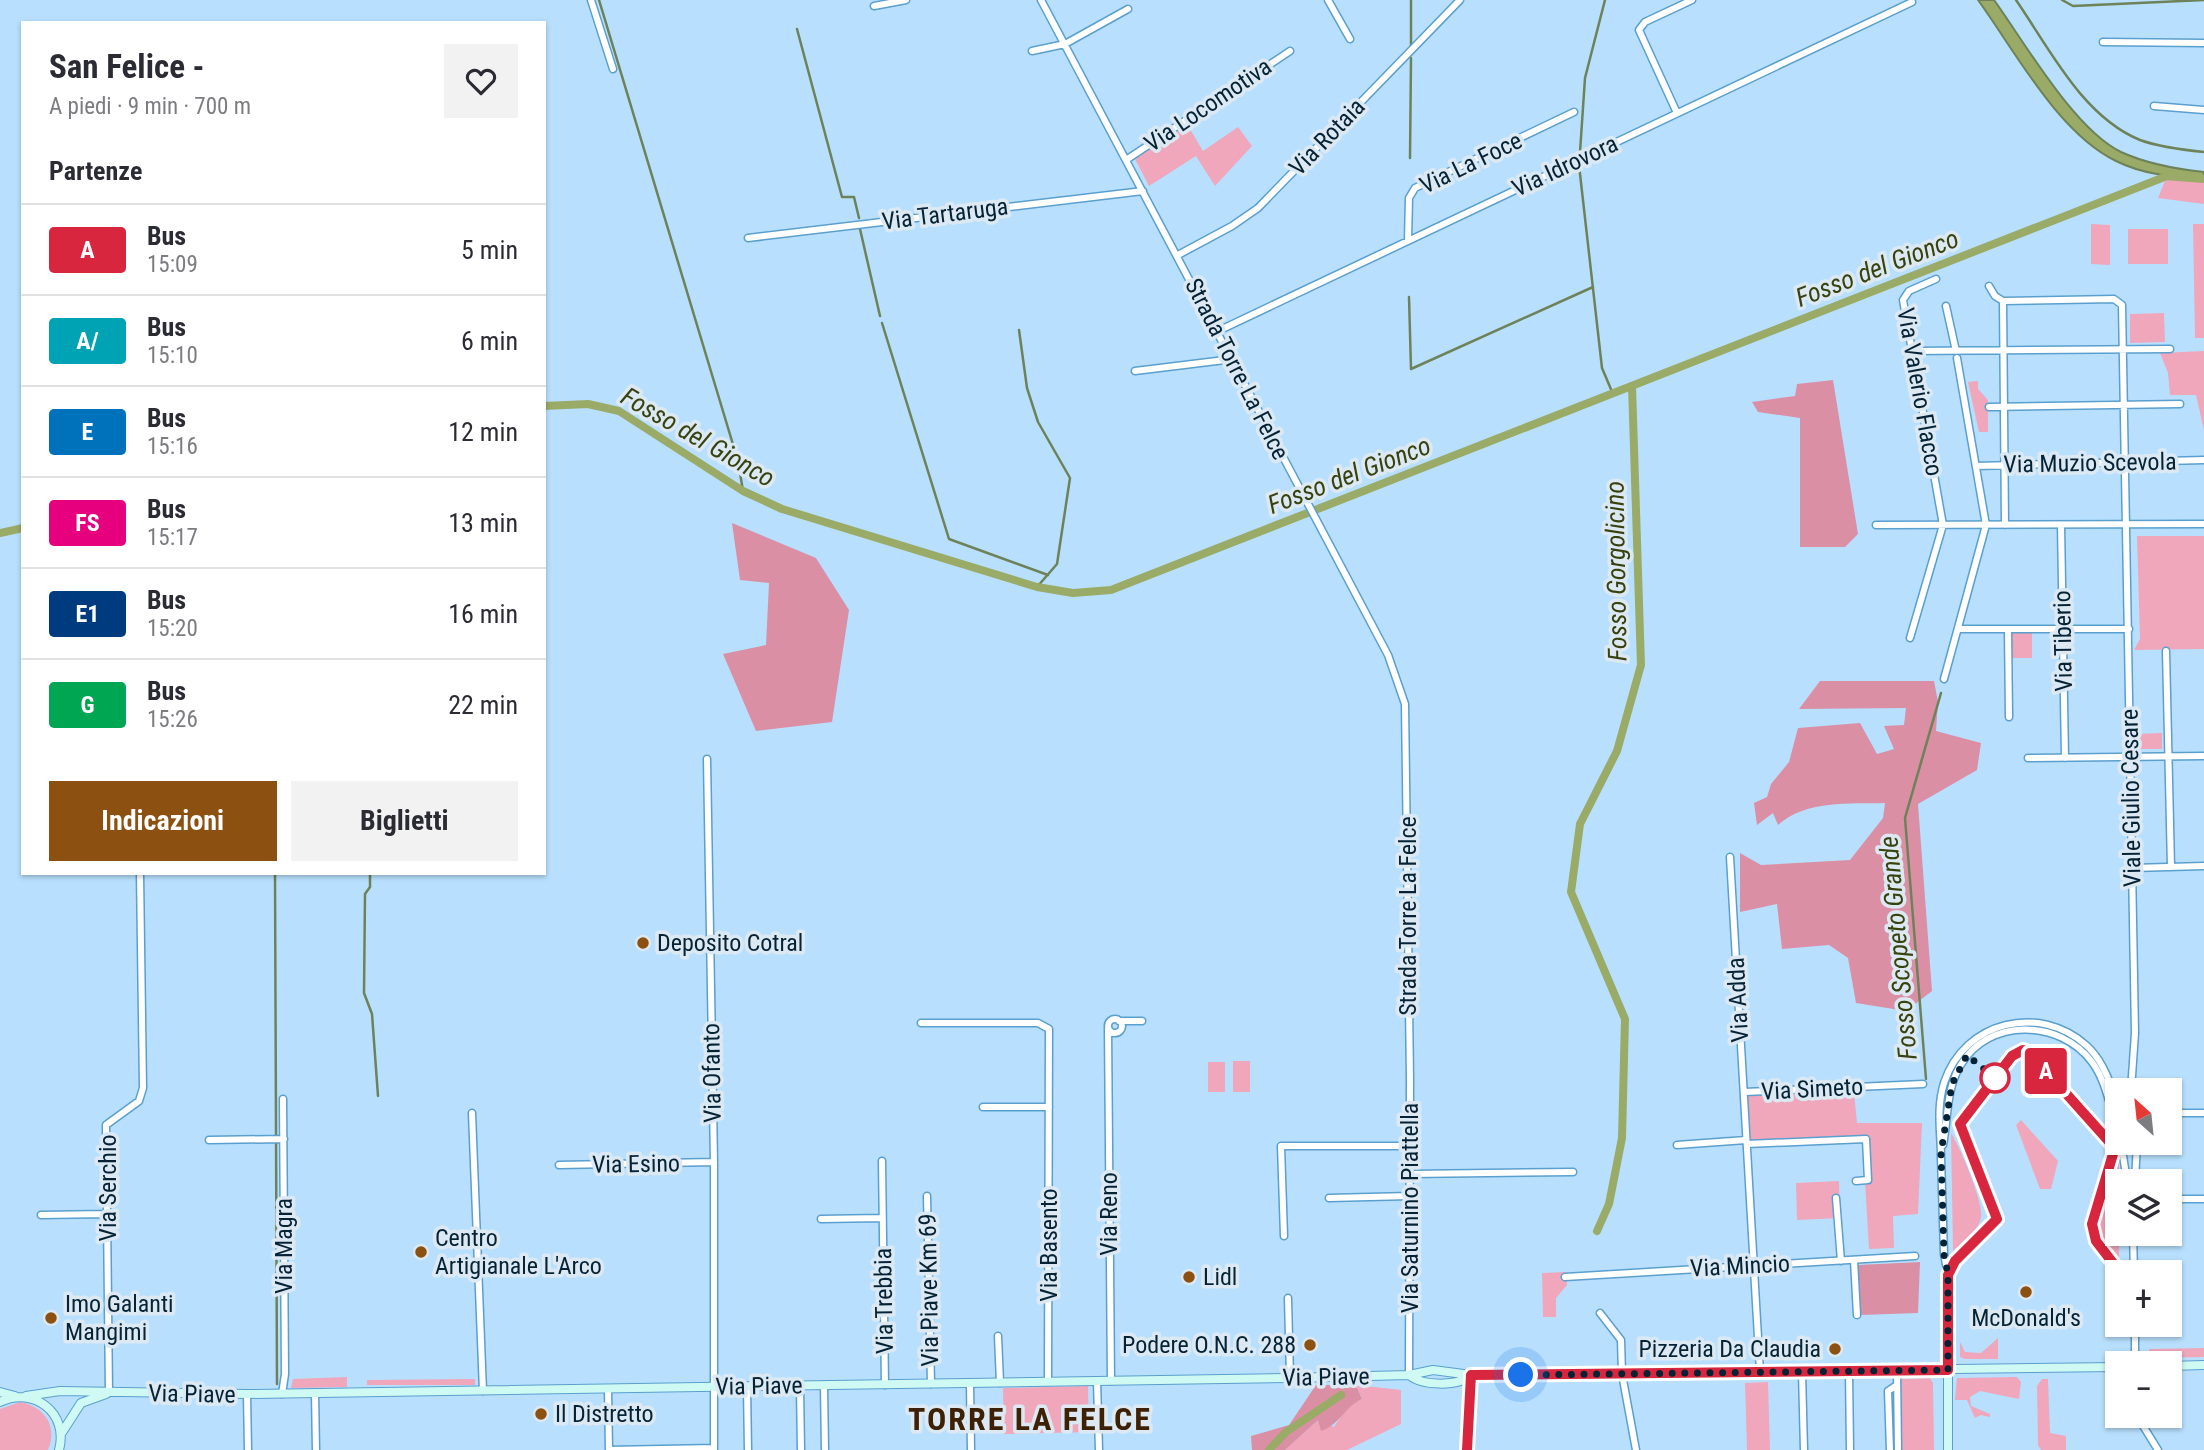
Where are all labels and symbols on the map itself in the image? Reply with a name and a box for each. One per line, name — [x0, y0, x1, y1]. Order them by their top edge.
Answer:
street label: Via Locomotiva — [1139, 52, 1277, 158]
street label: Via Rotaia — [1283, 93, 1371, 181]
street label: Via La Foce — [1415, 126, 1527, 200]
street label: Via Idrovora — [1508, 129, 1622, 203]
street label: Via Tartaruga — [880, 192, 1010, 236]
water label: Fosso del Gionco — [1791, 223, 1963, 313]
street label: Strada Torre La Felce — [1179, 274, 1295, 464]
street label: Via Valerio Flacco — [1891, 306, 1949, 478]
water label: Fosso del Gionco — [616, 381, 780, 493]
water label: Fosso del Gionco — [1263, 430, 1435, 520]
street label: Via Muzio Scevola — [2003, 447, 2177, 479]
water label: Fosso Gorgolicino — [1599, 481, 1633, 661]
street label: Via Tiberio — [2048, 590, 2078, 692]
street label: Viale Giulio Cesare — [2115, 709, 2147, 887]
street label: Strada Torre La Felce — [1394, 816, 1422, 1016]
water label: Fosso Scopeto Grande — [1873, 835, 1923, 1061]
place label: Deposito Cotral — [657, 929, 803, 957]
marker: Deposito Cotral — [635, 935, 651, 951]
street label: Via Adda — [1722, 957, 1754, 1043]
street label: Via Ofanto — [697, 1023, 727, 1123]
line badge: A — [2023, 1048, 2069, 1094]
unlabelled marker — [1980, 1063, 2010, 1093]
street label: Via Simeto — [1760, 1072, 1864, 1106]
north arrow — [2105, 1078, 2182, 1155]
street label: Via Saturnino Piattella — [1396, 1103, 1424, 1313]
street label: Via Serchio — [94, 1135, 122, 1241]
street label: Via Esino — [592, 1149, 680, 1179]
street label: Via Reno — [1095, 1172, 1123, 1256]
street label: Via Basento — [1035, 1188, 1063, 1302]
street label: Via Magra — [270, 1198, 298, 1294]
street label: Via Piave Km 69 — [914, 1213, 944, 1367]
place label: Centro Artigianale L'Arco — [435, 1224, 602, 1280]
marker: Centro Artigianale L'Arco — [413, 1244, 429, 1260]
street label: Via Trebbia — [869, 1248, 899, 1354]
street label: Via Mincio — [1689, 1249, 1791, 1283]
place label: Lidl — [1203, 1263, 1237, 1291]
marker: Lidl — [1181, 1269, 1197, 1285]
marker: McDonald's — [2018, 1284, 2034, 1300]
place label: Imo Galanti Mangimi — [65, 1290, 174, 1346]
place label: McDonald's — [1971, 1304, 2081, 1332]
marker: Imo Galanti Mangimi — [43, 1310, 59, 1326]
place label: Podere O.N.C. 288 — [1122, 1331, 1296, 1359]
place label: Pizzeria Da Claudia — [1638, 1335, 1821, 1363]
marker: Podere O.N.C. 288 — [1302, 1337, 1318, 1353]
marker: Pizzeria Da Claudia — [1827, 1341, 1843, 1357]
your location — [1503, 1357, 1538, 1392]
street label: Via Piave — [1282, 1362, 1370, 1392]
street label: Via Piave — [715, 1371, 803, 1401]
street label: Via Piave — [148, 1379, 236, 1409]
place label: Il Distretto — [555, 1400, 654, 1428]
district label: TORRE LA FELCE — [908, 1400, 1152, 1438]
marker: Il Distretto — [533, 1406, 549, 1422]

